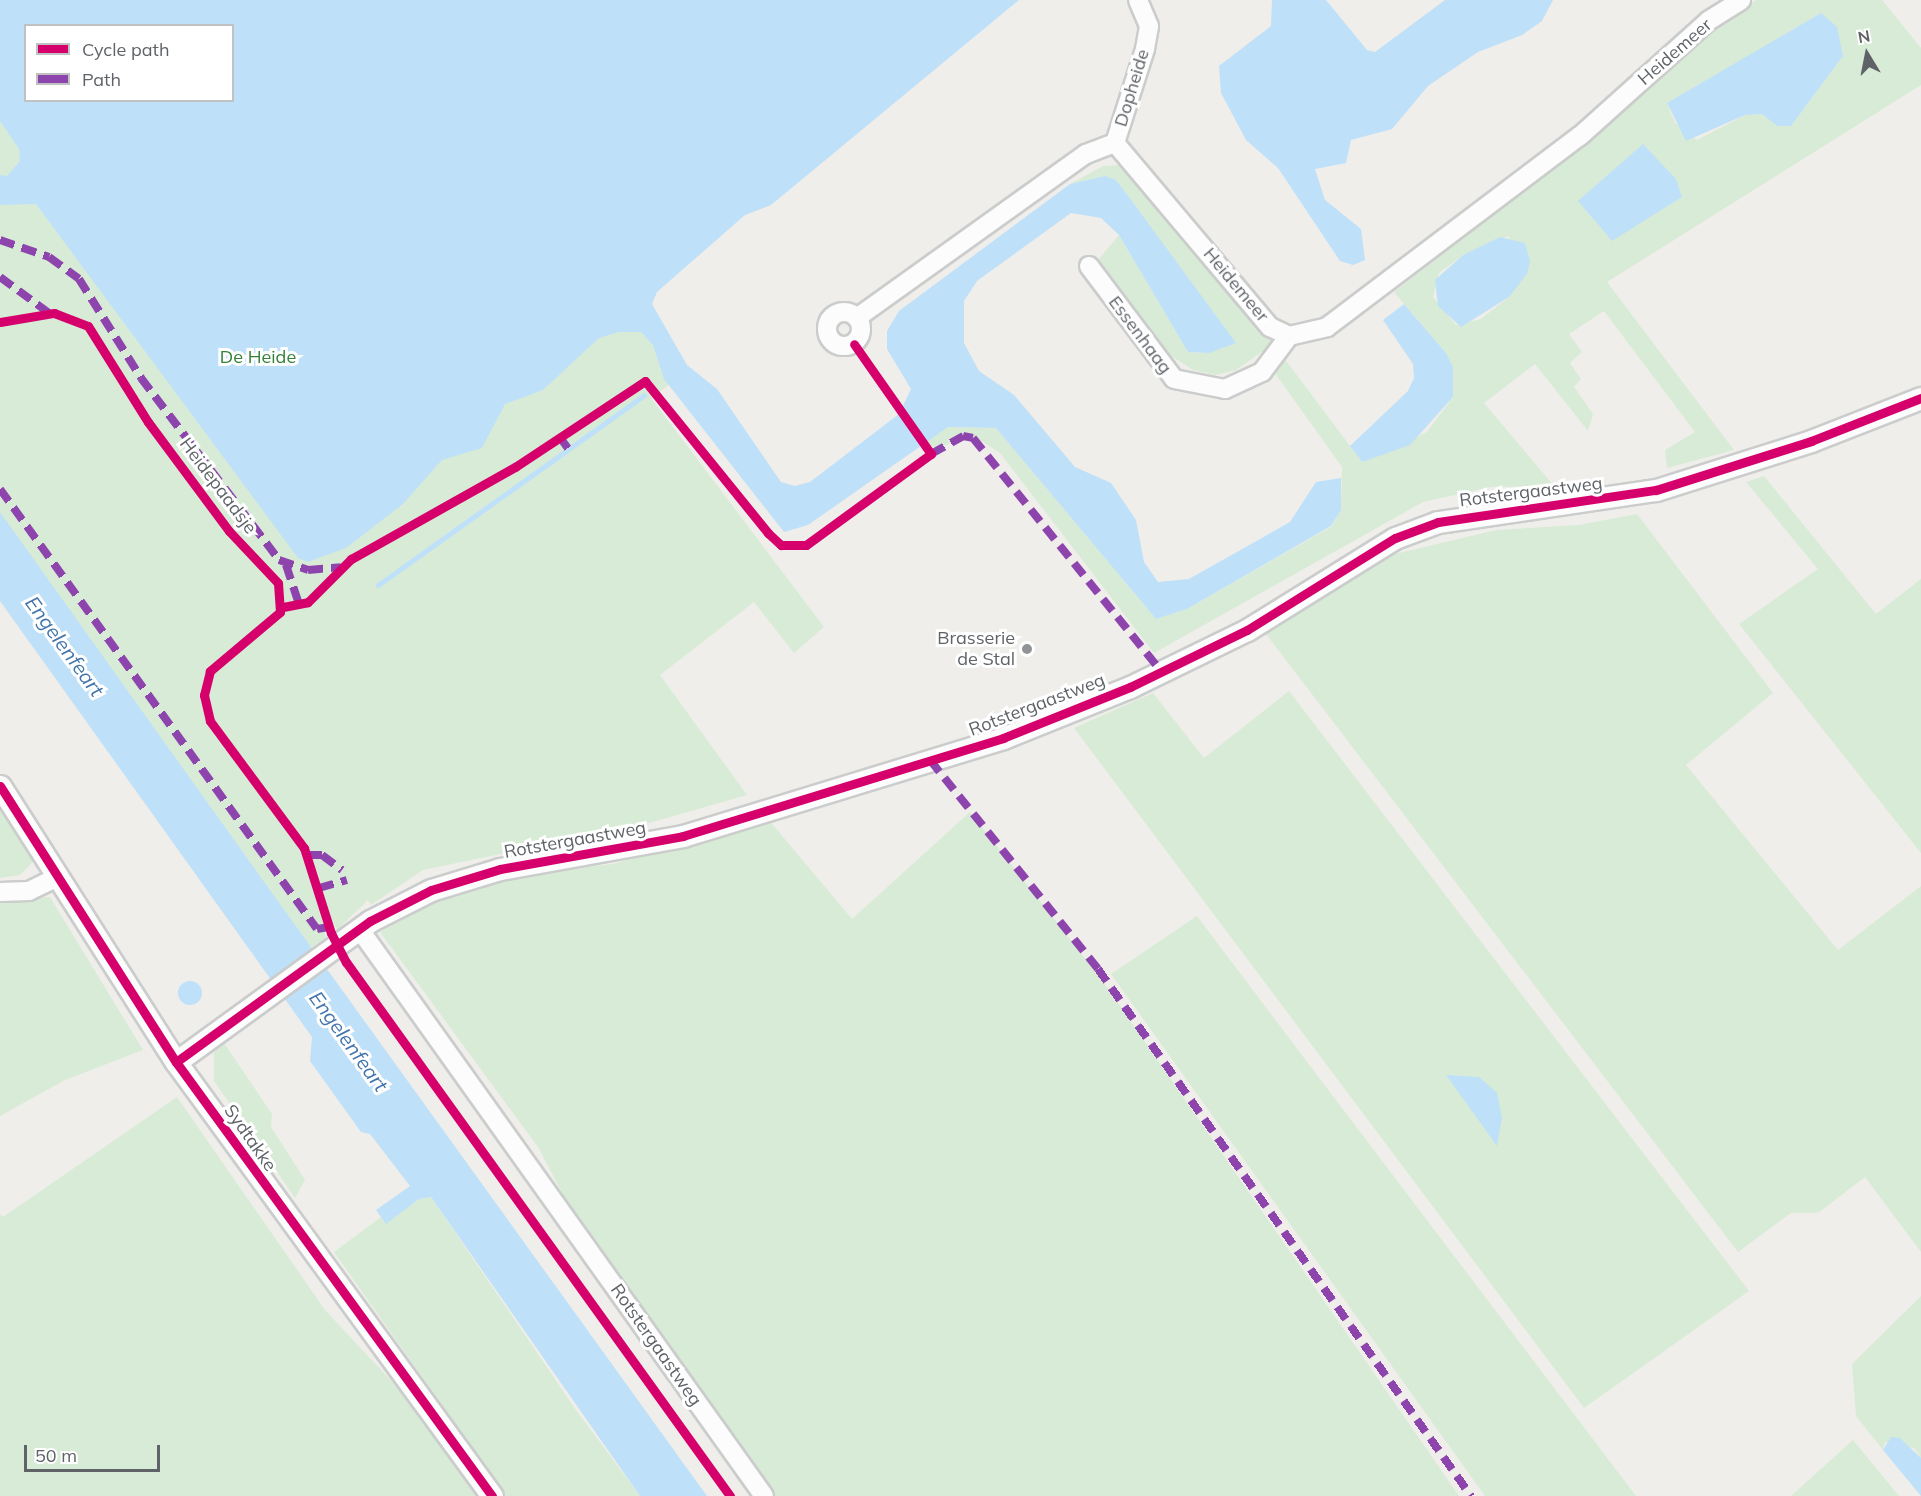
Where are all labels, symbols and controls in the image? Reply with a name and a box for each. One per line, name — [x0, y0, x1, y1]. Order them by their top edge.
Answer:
street label: Heidemeer — [1634, 14, 1716, 90]
legend — [24, 24, 234, 102]
north arrow — [1837, 24, 1897, 84]
text: N — [1856, 25, 1872, 47]
text: Cycle path — [82, 38, 169, 61]
street label: Dopheide — [1110, 47, 1154, 129]
text: Path — [82, 68, 121, 91]
street label: Heidemeer — [1199, 243, 1273, 327]
street label: Essenhaag — [1104, 292, 1176, 378]
park label: De Heide — [220, 346, 296, 368]
street label: Heidepaadsje — [175, 434, 261, 538]
street label: Rotstergaastweg — [1458, 473, 1604, 511]
water label: Engelenfeart — [21, 591, 109, 701]
place label: Brasserie de Stal — [937, 628, 1015, 670]
marker: Brasserie de Stal — [1020, 642, 1034, 656]
street label: Rotstergaastweg — [966, 669, 1108, 741]
street label: Rotstergaastweg — [502, 817, 648, 863]
water label: Engelenfeart — [305, 986, 393, 1096]
street label: Sydtakke — [219, 1100, 281, 1176]
street label: Rotstergaastweg — [606, 1280, 706, 1410]
scale bar — [27, 1433, 164, 1471]
text: 50 m — [35, 1444, 77, 1467]

